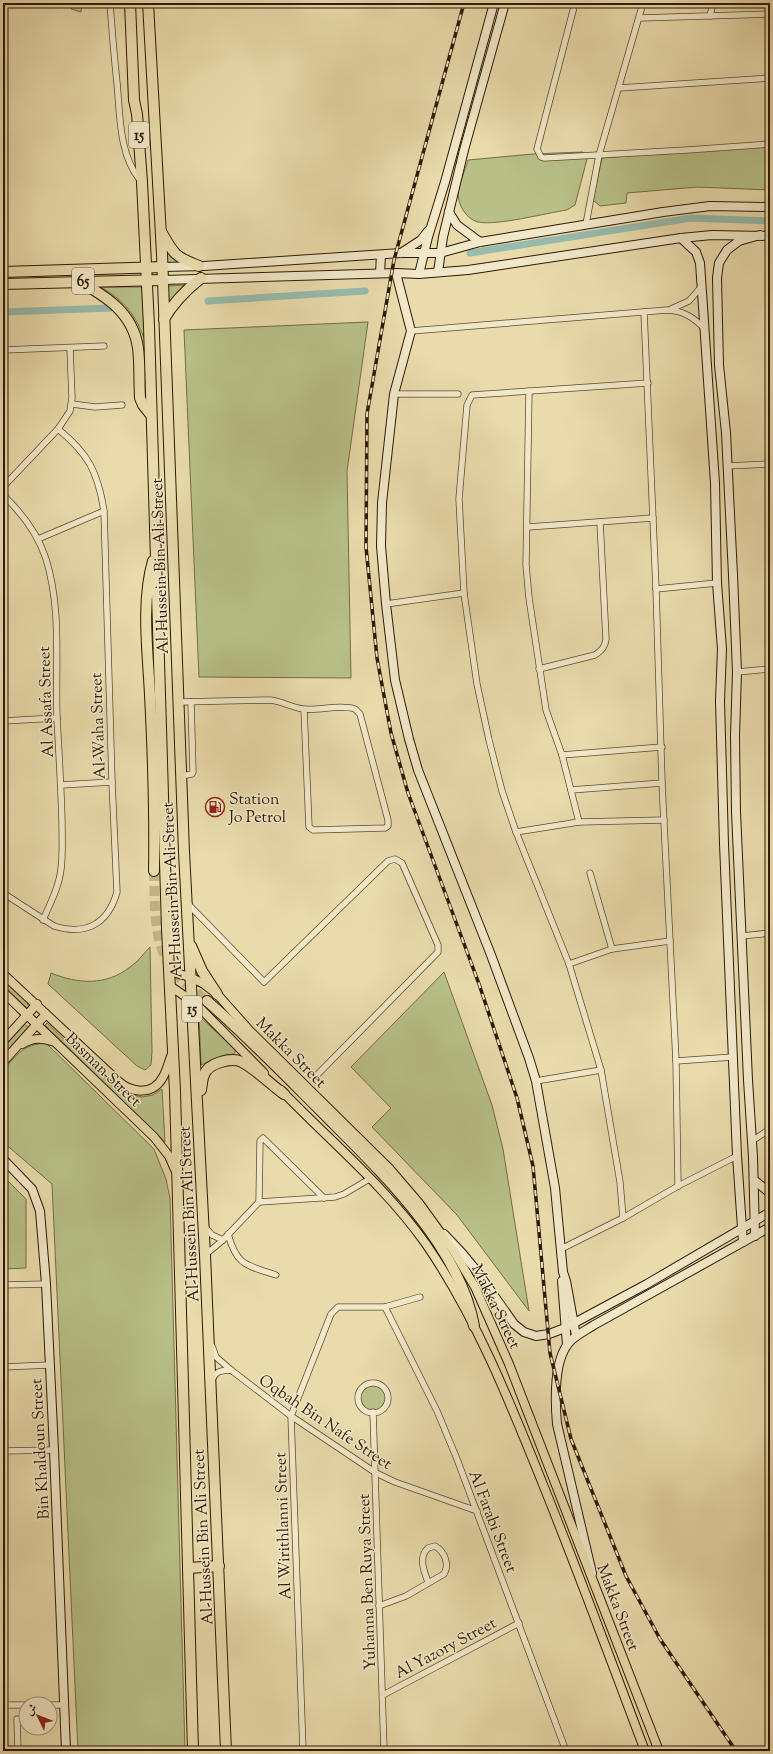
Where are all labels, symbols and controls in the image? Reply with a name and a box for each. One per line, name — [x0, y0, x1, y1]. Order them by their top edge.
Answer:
road number: 15 — [129, 122, 149, 148]
road number: 65 — [72, 268, 94, 294]
street label: Al-Hussein Bin Ali Street — [147, 477, 176, 654]
street label: Al Assafa Street — [34, 645, 61, 758]
street label: Al-Waha Street — [86, 672, 113, 780]
place label: Station Jo Petrol — [228, 789, 287, 830]
fuel station icon: Station Jo Petrol — [204, 796, 226, 818]
street label: Al-Hussein Bin Ali Street — [157, 801, 190, 978]
road number: 15 — [182, 996, 202, 1022]
street label: Makka Street — [250, 1013, 331, 1095]
street label: Basman Street — [59, 1028, 146, 1114]
street label: Al-Hussein Bin Ali Street — [174, 1125, 207, 1302]
street label: Makka Street — [464, 1261, 525, 1354]
street label: Oqbah Bin Nafe Street — [253, 1370, 396, 1477]
street label: Bin Khaldoun Street — [26, 1377, 57, 1520]
street label: Al-Hussein Bin Ali Street — [188, 1448, 221, 1625]
street label: Al Wirithlanni Street — [270, 1451, 299, 1600]
street label: Al Farabi Street — [462, 1467, 522, 1577]
street label: Yuhanna Ben Ruya Street — [354, 1493, 383, 1671]
street label: Makka Street — [590, 1561, 644, 1655]
street label: Al Yazory Street — [391, 1613, 501, 1686]
north arrow — [18, 1696, 58, 1736]
text: ش — [22, 1700, 41, 1719]

